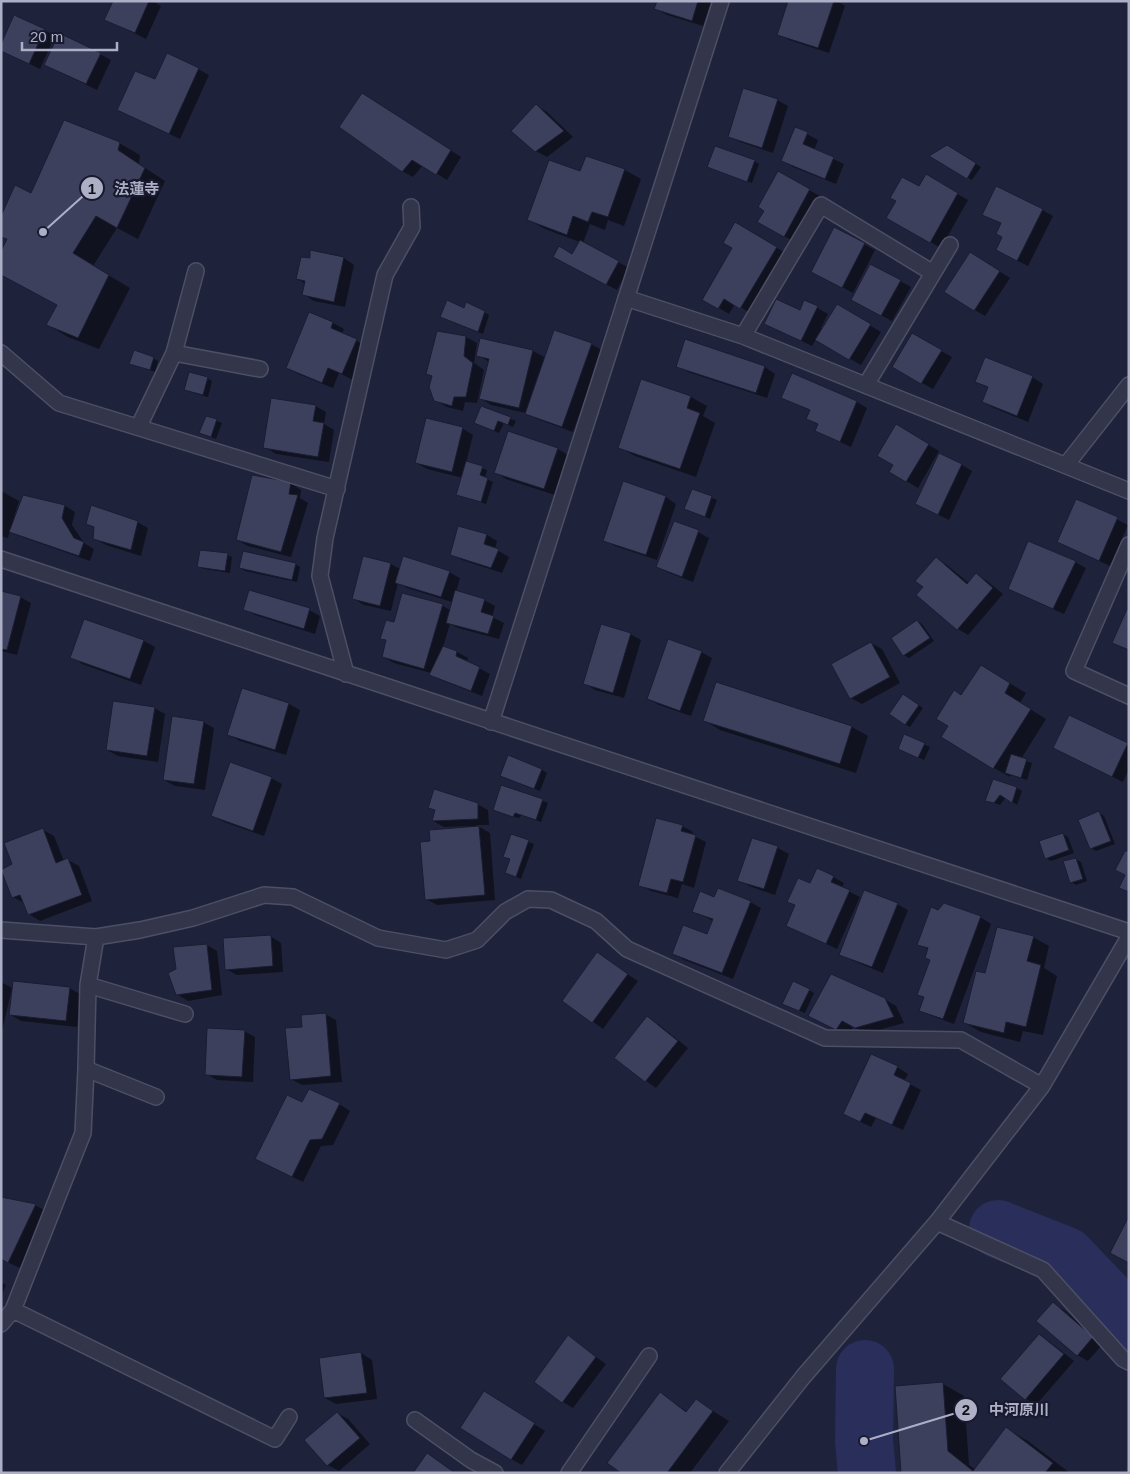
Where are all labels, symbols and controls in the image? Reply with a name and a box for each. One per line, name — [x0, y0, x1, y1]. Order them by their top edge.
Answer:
scale bar — [22, 20, 118, 52]
text: 20 m — [30, 28, 63, 45]
callout: 法蓮寺 — [80, 173, 170, 203]
text: 1 — [88, 180, 96, 197]
text: 法蓮寺 — [114, 180, 160, 197]
callout: 中河原川 — [954, 1395, 1059, 1425]
text: 2 — [962, 1401, 970, 1418]
text: 中河原川 — [989, 1401, 1049, 1418]

